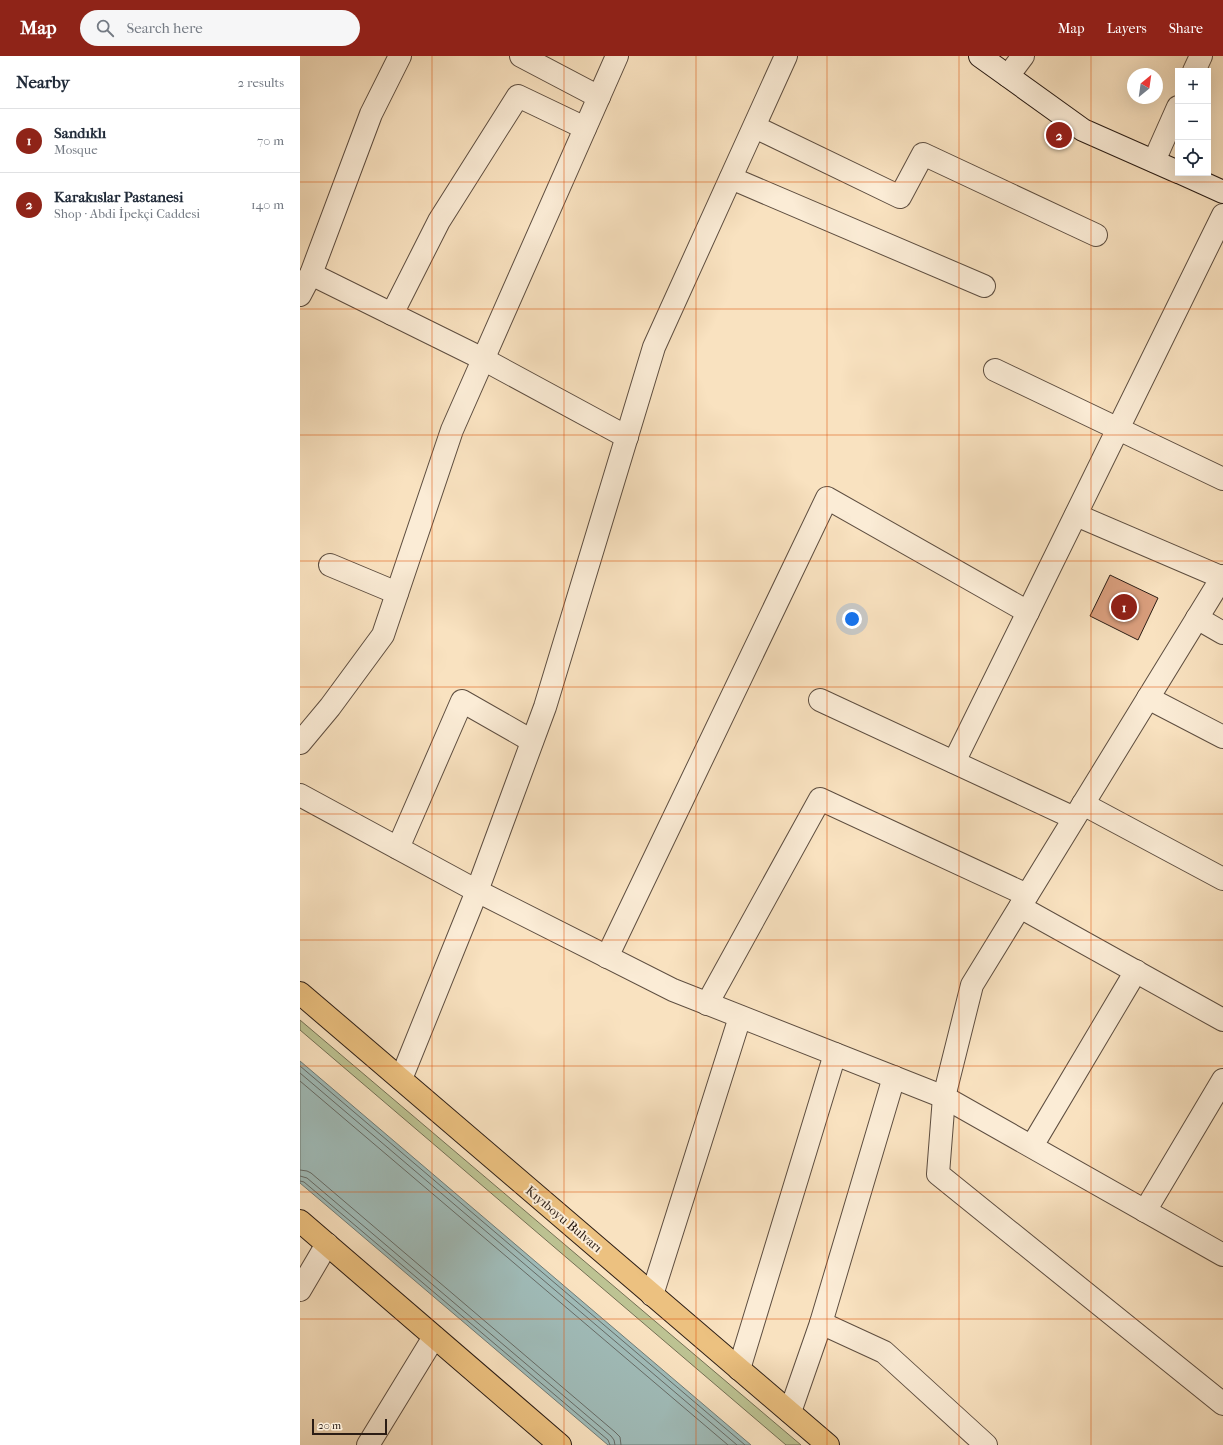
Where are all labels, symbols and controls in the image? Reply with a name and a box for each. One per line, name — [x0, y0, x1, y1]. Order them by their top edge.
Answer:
search box — [80, 10, 360, 46]
text: Map — [20, 17, 56, 39]
icon: search — [94, 17, 116, 39]
text: Search here — [126, 19, 203, 37]
text: Map — [1058, 20, 1085, 37]
text: Layers — [1107, 20, 1147, 37]
text: Share — [1169, 20, 1203, 37]
north arrow — [1127, 68, 1163, 104]
map controls — [1175, 68, 1211, 176]
button: + — [1175, 68, 1211, 104]
text: Nearby — [16, 72, 70, 92]
text: 2 results — [238, 75, 284, 90]
button: − — [1175, 104, 1211, 140]
pin: 2 — [1046, 120, 1072, 150]
text: Sandıklı — [54, 124, 106, 142]
text: 1 — [27, 133, 31, 148]
text: 70 m — [257, 133, 284, 148]
button: locate — [1175, 140, 1211, 176]
text: Mosque — [54, 142, 98, 157]
text: Karakıslar Pastanesi — [54, 188, 183, 206]
text: 2 — [26, 197, 32, 212]
text: 140 m — [251, 197, 284, 212]
text: Shop · Abdi İpekçi Caddesi — [54, 206, 200, 221]
pin: 1 — [1111, 592, 1137, 622]
your location — [842, 609, 862, 629]
street label: Kıyıboyu Bulvarı — [523, 1183, 605, 1255]
scale bar — [312, 1417, 387, 1436]
text: 20 m — [318, 1419, 341, 1432]

